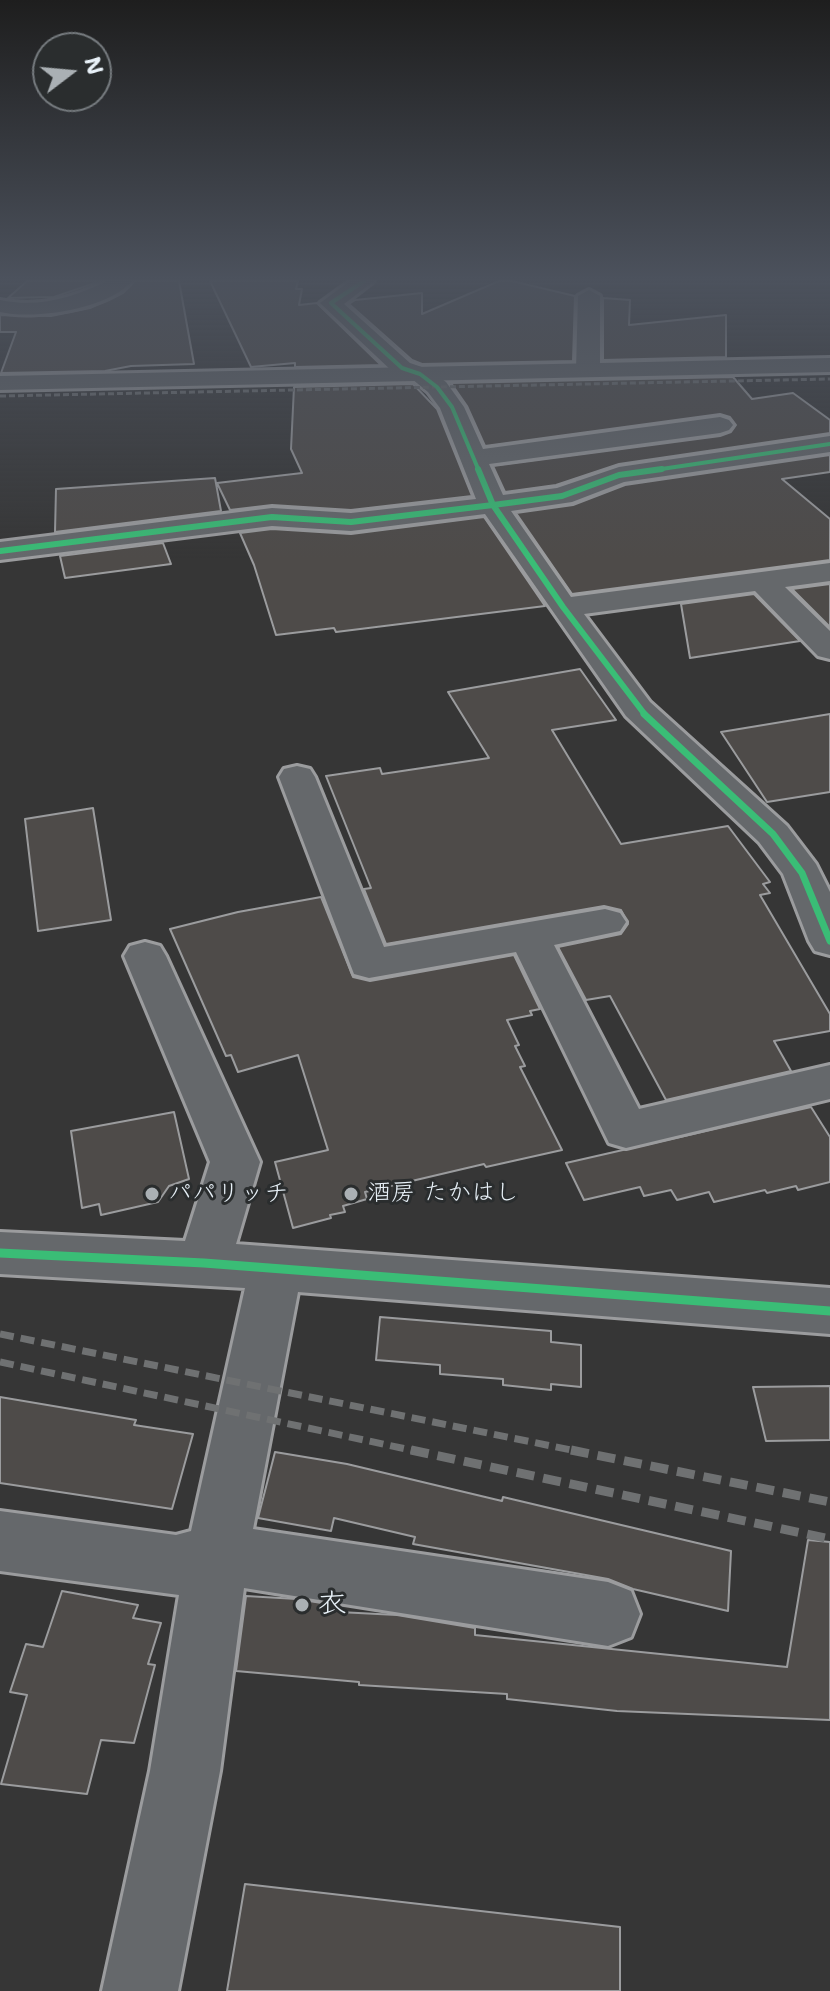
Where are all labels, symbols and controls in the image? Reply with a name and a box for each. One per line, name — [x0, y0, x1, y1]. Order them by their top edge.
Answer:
north arrow — [32, 32, 112, 112]
text: N — [77, 53, 110, 78]
place label: パパリッチ — [168, 1180, 288, 1208]
place label: 酒房 たかはし — [367, 1180, 519, 1208]
marker: パパリッチ — [143, 1185, 161, 1203]
marker: 酒房 たかはし — [342, 1185, 360, 1203]
place label: 衣 — [318, 1588, 346, 1622]
marker: 衣 — [293, 1596, 311, 1614]

